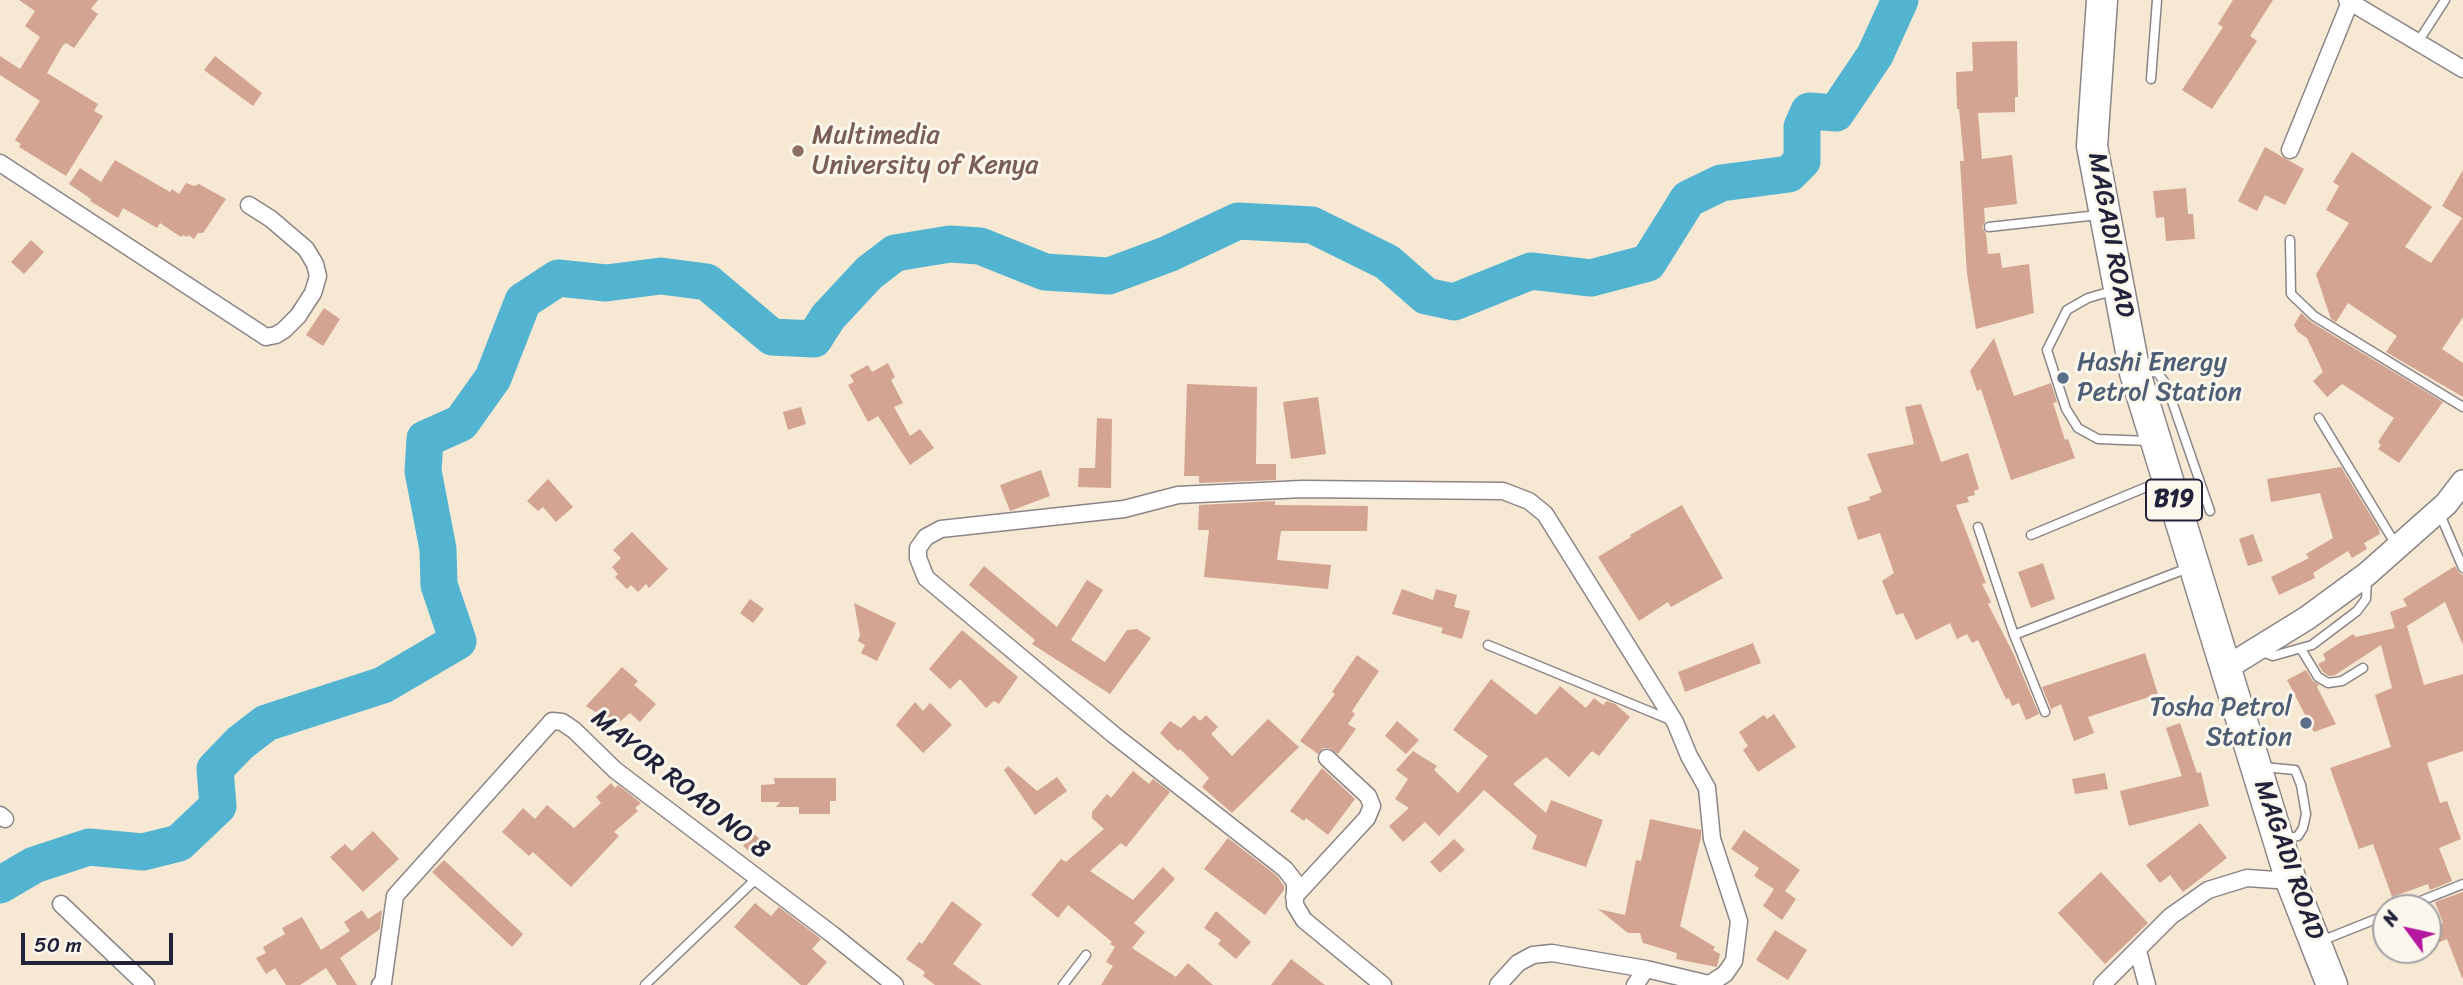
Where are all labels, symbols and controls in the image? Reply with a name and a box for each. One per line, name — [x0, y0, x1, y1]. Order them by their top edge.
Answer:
place label: Multimedia University of Kenya — [812, 120, 1038, 182]
marker: Multimedia University of Kenya — [790, 143, 806, 159]
street label: MAGADI ROAD — [2080, 150, 2140, 320]
place label: Hashi Energy Petrol Station — [2077, 347, 2242, 408]
marker: Hashi Energy Petrol Station — [2055, 370, 2071, 386]
road number: B19 — [2146, 480, 2202, 520]
place label: Tosha Petrol Station — [2149, 692, 2292, 754]
street label: MAYOR ROAD NO 8 — [584, 703, 776, 867]
marker: Tosha Petrol Station — [2298, 715, 2314, 731]
street label: MAGADI ROAD — [2246, 776, 2330, 944]
north arrow — [2372, 894, 2442, 964]
text: N — [2373, 904, 2408, 933]
scale bar — [24, 918, 177, 962]
text: 50 m — [34, 926, 82, 964]

